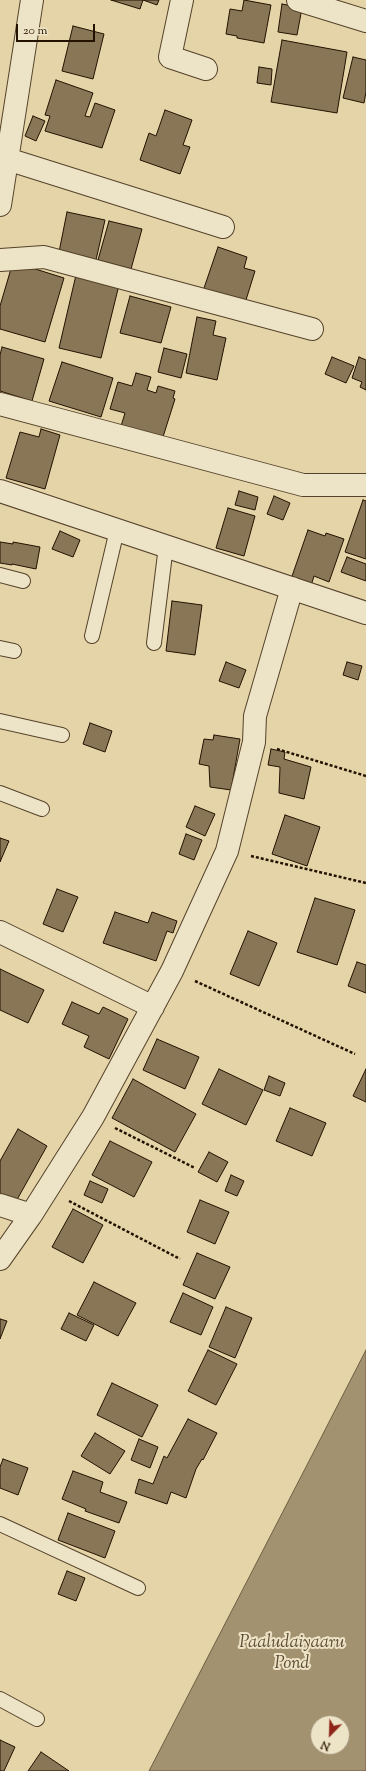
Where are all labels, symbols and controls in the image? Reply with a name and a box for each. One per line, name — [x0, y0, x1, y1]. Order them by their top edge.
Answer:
scale bar — [18, 16, 97, 42]
text: 20 m — [23, 22, 47, 40]
water label: Paaludaiyaaru Pond — [239, 1633, 345, 1676]
north arrow — [310, 1715, 350, 1755]
text: N — [319, 1736, 333, 1754]

